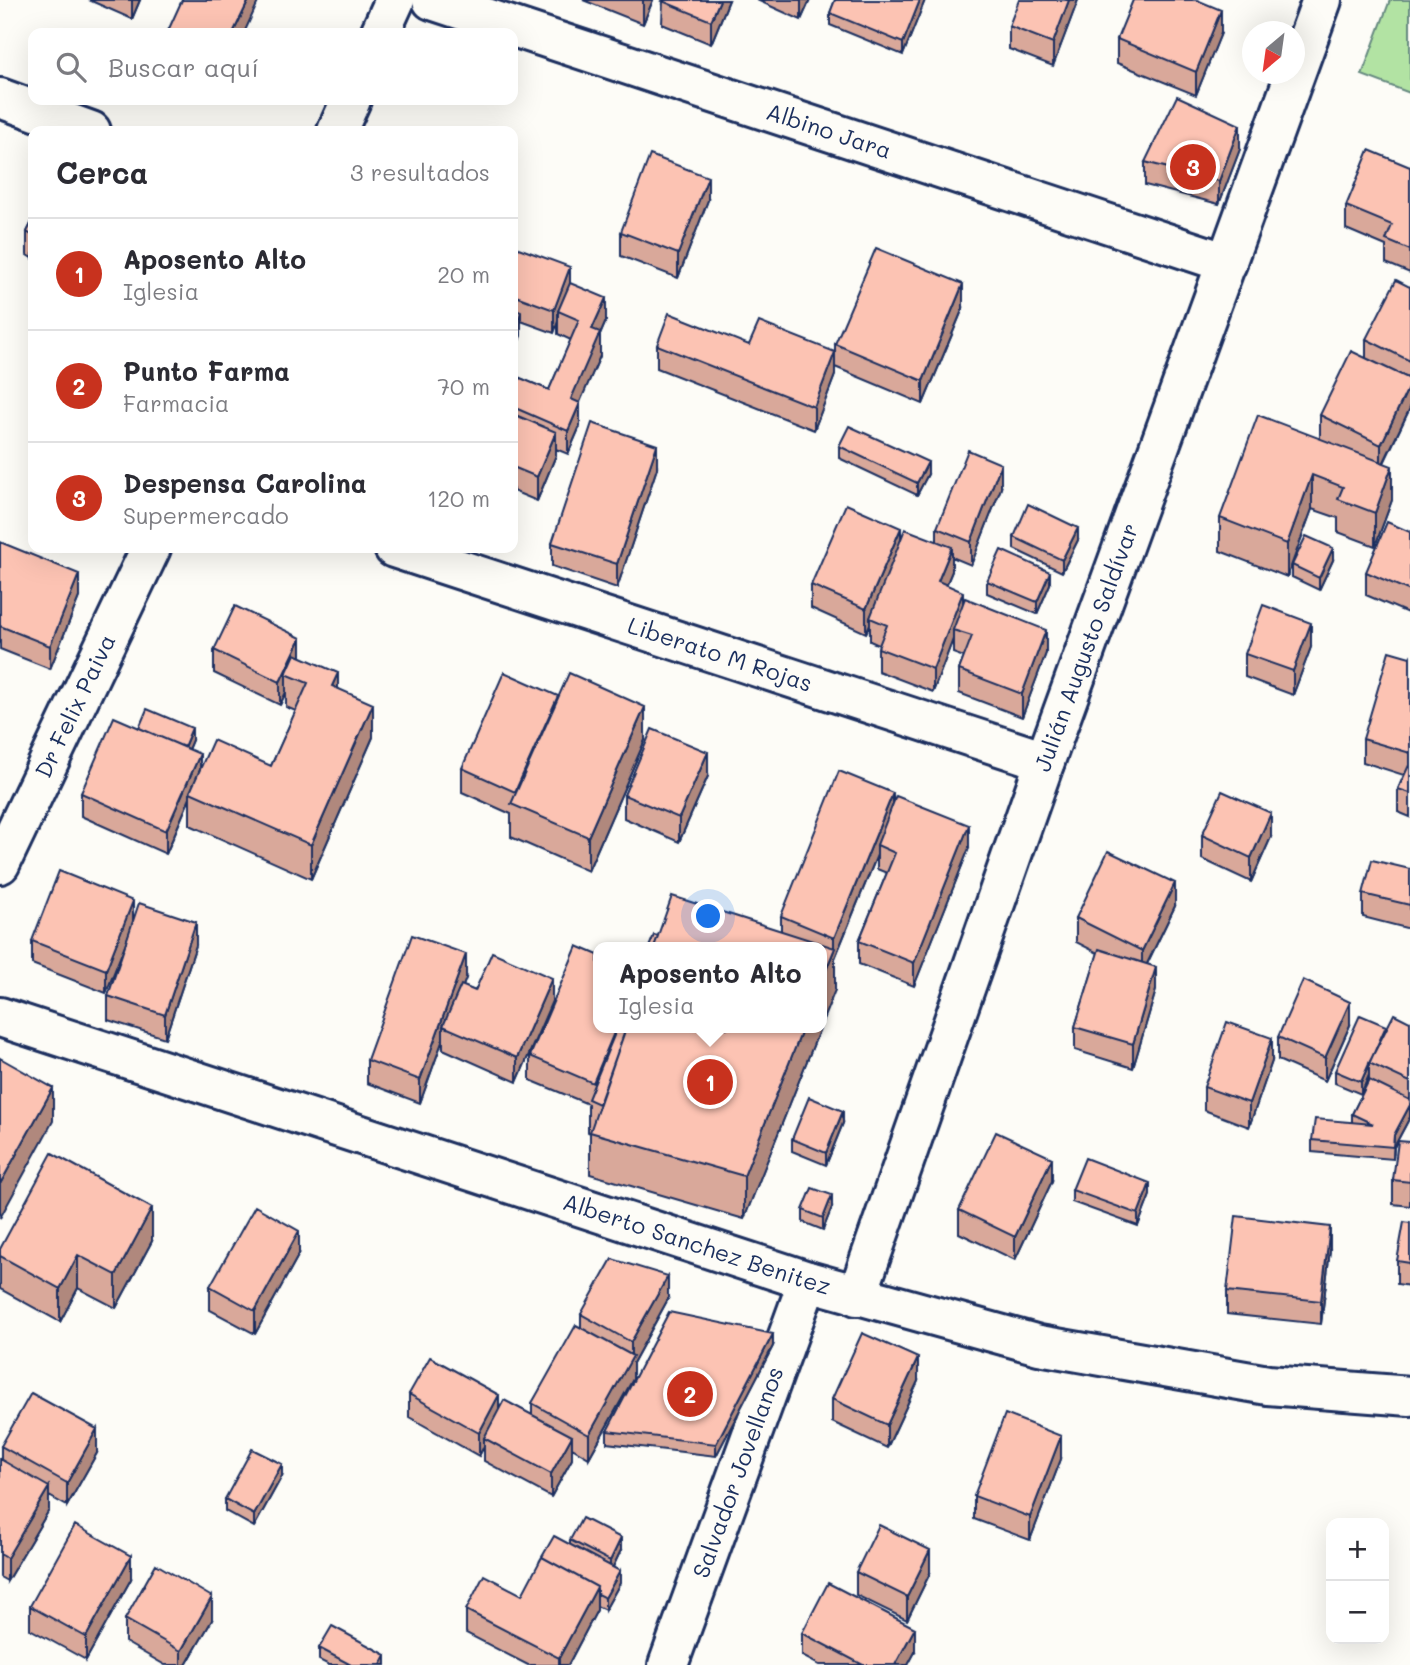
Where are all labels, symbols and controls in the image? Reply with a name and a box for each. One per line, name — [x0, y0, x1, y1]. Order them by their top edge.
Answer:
north arrow — [1242, 21, 1305, 84]
search box — [28, 28, 518, 105]
icon: search — [52, 48, 90, 86]
text: Buscar aquí — [108, 50, 259, 84]
street label: Albino Jara — [763, 96, 896, 165]
pin: 3 — [1170, 141, 1216, 193]
text: Cerca — [56, 152, 148, 192]
text: 3 resultados — [350, 157, 490, 187]
text: Aposento Alto — [123, 242, 306, 276]
text: 1 — [74, 259, 84, 289]
text: 20 m — [437, 259, 490, 289]
text: Iglesia — [123, 276, 199, 306]
text: Punto Farma — [123, 354, 290, 388]
text: 2 — [73, 371, 85, 401]
text: 70 m — [437, 371, 490, 401]
text: Farmacia — [123, 388, 229, 418]
text: Despensa Carolina — [123, 466, 367, 500]
text: 3 — [72, 483, 86, 513]
text: 120 m — [427, 483, 490, 513]
text: Supermercado — [123, 500, 289, 530]
street label: Julián Augusto Saldívar — [1027, 519, 1144, 775]
street label: Liberato M Rojas — [624, 610, 816, 698]
street label: Dr Felix Paiva — [27, 629, 122, 782]
your location — [691, 899, 725, 933]
popup — [593, 942, 827, 1033]
text: Aposento Alto — [619, 956, 801, 990]
text: Iglesia — [619, 990, 695, 1020]
pin: 1 — [687, 1056, 733, 1108]
street label: Alberto Sanchez Benitez — [559, 1186, 834, 1301]
street label: Salvador Jovellanos — [685, 1362, 790, 1582]
pin: 2 — [667, 1368, 713, 1420]
map controls — [1326, 1518, 1389, 1644]
button: + — [1326, 1518, 1389, 1581]
button: − — [1326, 1581, 1389, 1644]

